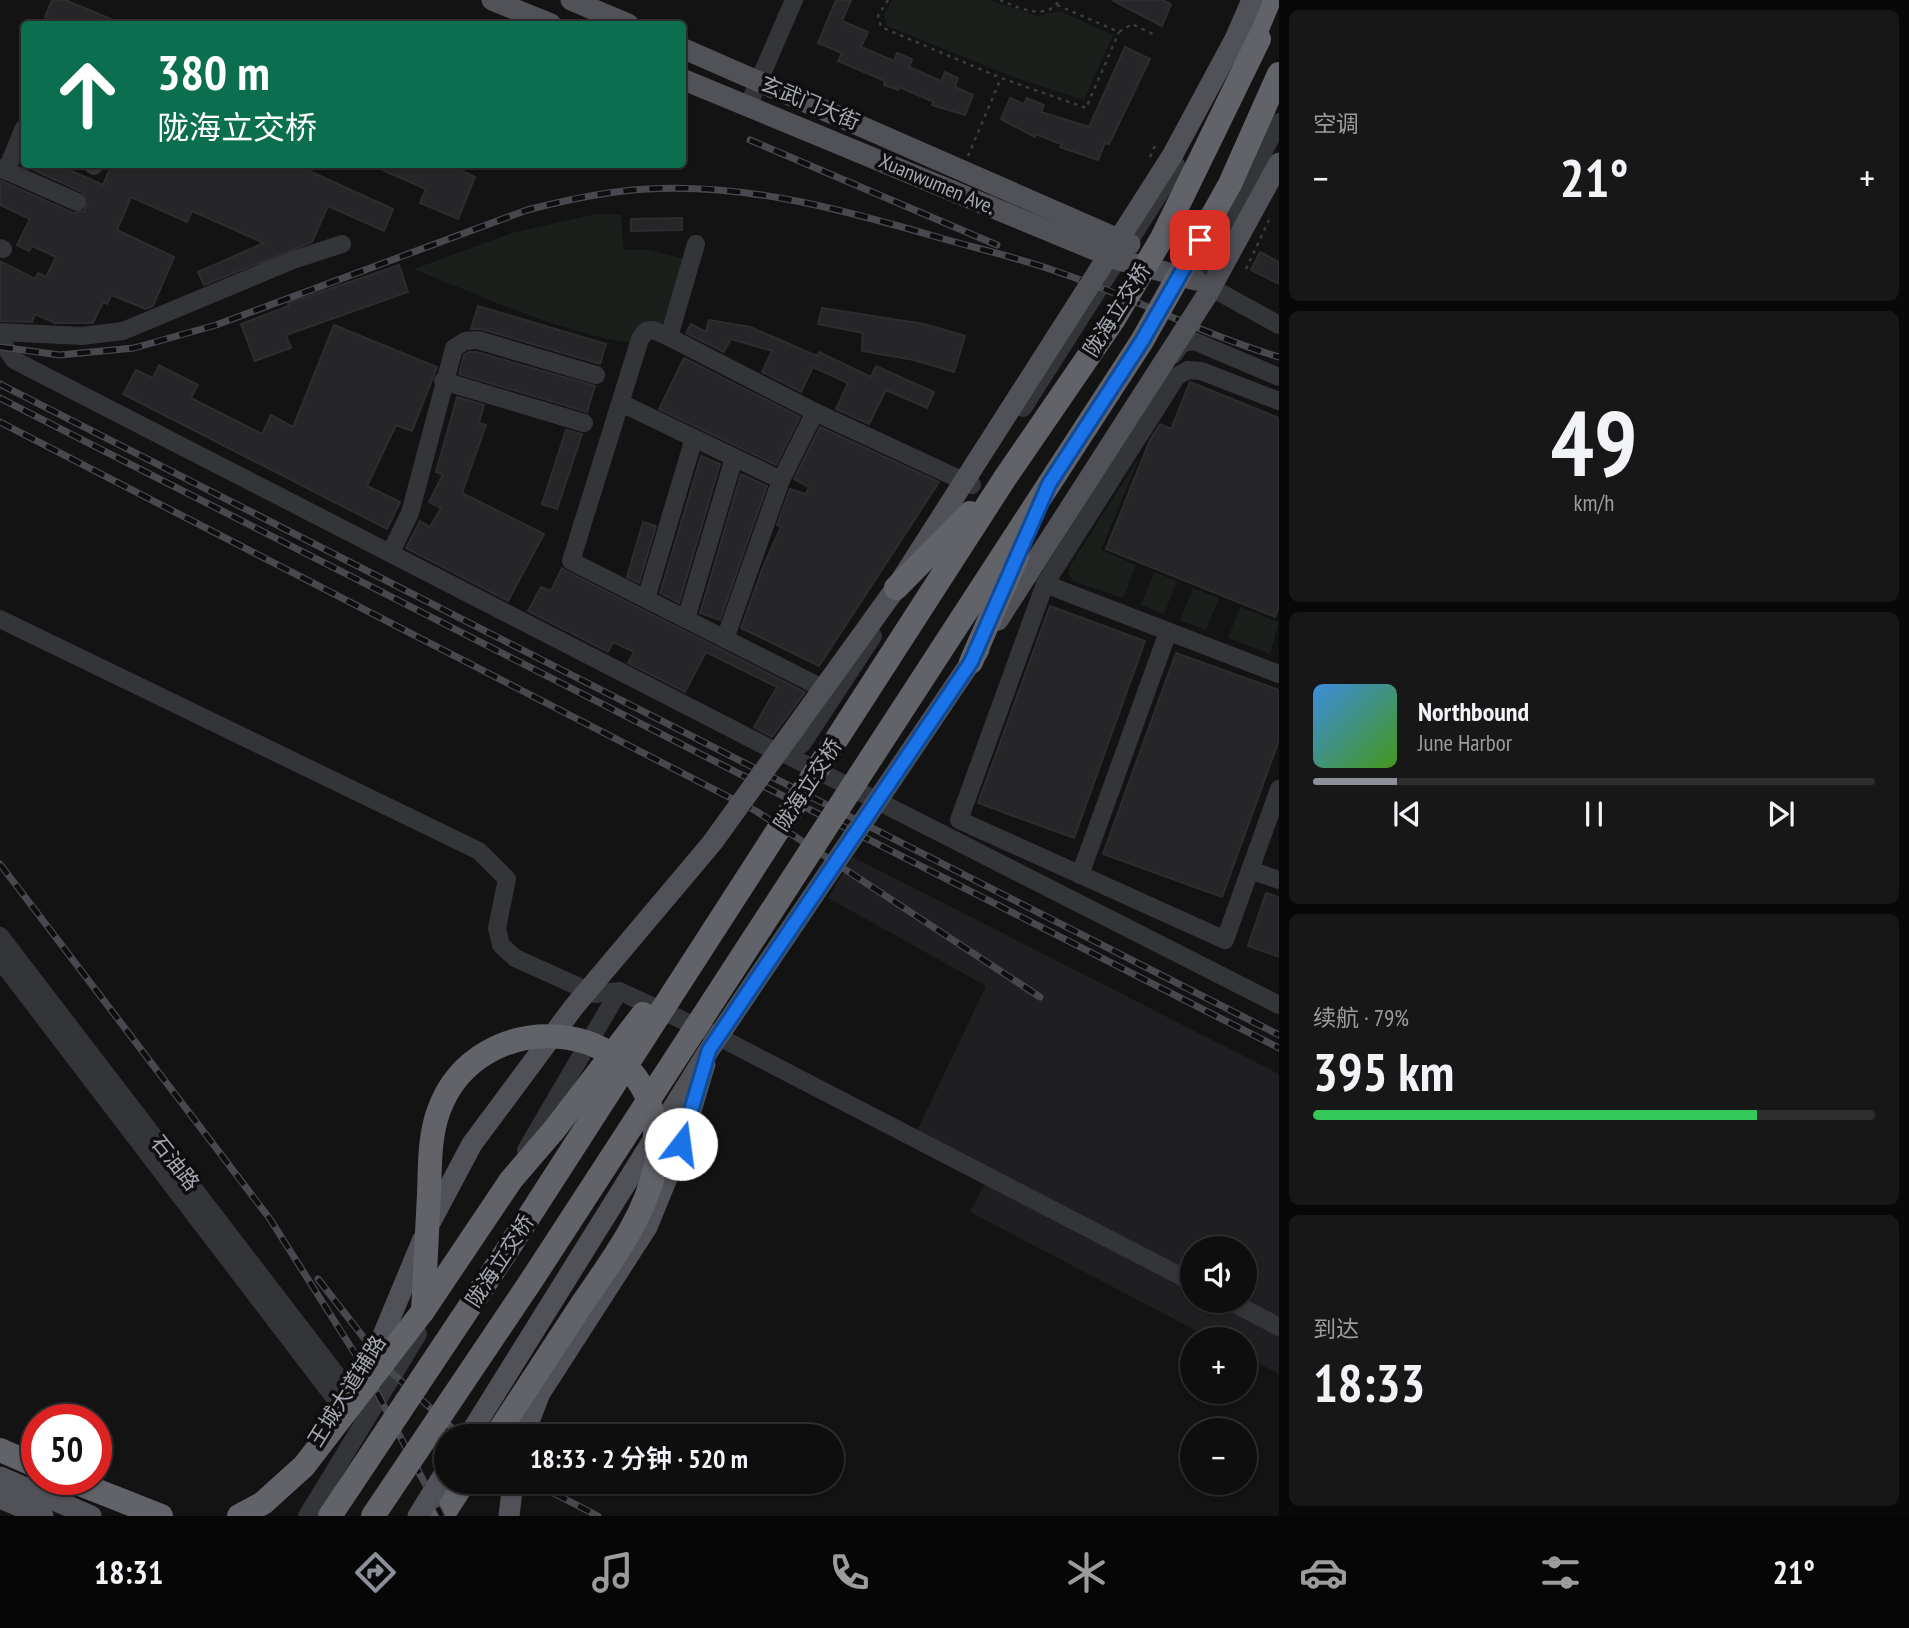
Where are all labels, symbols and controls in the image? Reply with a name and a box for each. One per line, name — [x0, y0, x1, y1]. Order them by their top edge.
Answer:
text: 380 m — [157, 40, 270, 104]
icon: ahead — [42, 49, 133, 140]
street label: 玄武门大街 — [757, 70, 864, 135]
text: 陇海立交桥 — [157, 106, 317, 148]
text: 空调 — [1313, 109, 1359, 138]
text: 21° — [1560, 144, 1628, 211]
street label: Xuanwumen Ave. — [875, 147, 999, 220]
text: − — [1313, 153, 1329, 202]
text: + — [1859, 153, 1875, 202]
pin — [1170, 210, 1230, 270]
icon: arrive — [1181, 221, 1219, 259]
street label: 陇海立交桥 — [1077, 258, 1156, 361]
text: 49 — [1551, 383, 1638, 501]
text: km/h — [1574, 488, 1614, 517]
text: Northbound — [1418, 695, 1529, 728]
text: June Harbor — [1418, 728, 1512, 757]
street label: 陇海立交桥 — [768, 733, 847, 836]
icon: previous — [1388, 795, 1426, 833]
icon: pause — [1575, 795, 1613, 833]
icon: next — [1762, 795, 1800, 833]
text: 续航 · 79% — [1313, 1003, 1409, 1032]
text: 395 km — [1313, 1038, 1454, 1105]
position arrow — [644, 1107, 718, 1181]
street label: 石油路 — [145, 1130, 205, 1196]
street label: 陇海立交桥 — [460, 1209, 539, 1312]
map controls — [1180, 1236, 1257, 1495]
button: sound — [1180, 1236, 1257, 1313]
text: 到达 — [1313, 1314, 1359, 1343]
button: + — [1180, 1327, 1257, 1404]
street label: 王城大道辅路 — [302, 1330, 391, 1451]
text: 18:33 — [1313, 1349, 1425, 1416]
speed limit sign: 50 — [21, 1404, 112, 1495]
button: − — [1180, 1418, 1257, 1495]
text: 18:33 · 2 分钟 · 520 m — [530, 1442, 748, 1475]
icon: directions — [351, 1548, 400, 1597]
icon: music — [588, 1548, 637, 1597]
icon: phone — [825, 1548, 874, 1597]
icon: climate — [1062, 1548, 1111, 1597]
icon: car — [1299, 1548, 1348, 1597]
icon: filters — [1536, 1548, 1585, 1597]
text: 18:31 — [94, 1551, 163, 1593]
text: 21° — [1773, 1551, 1815, 1593]

